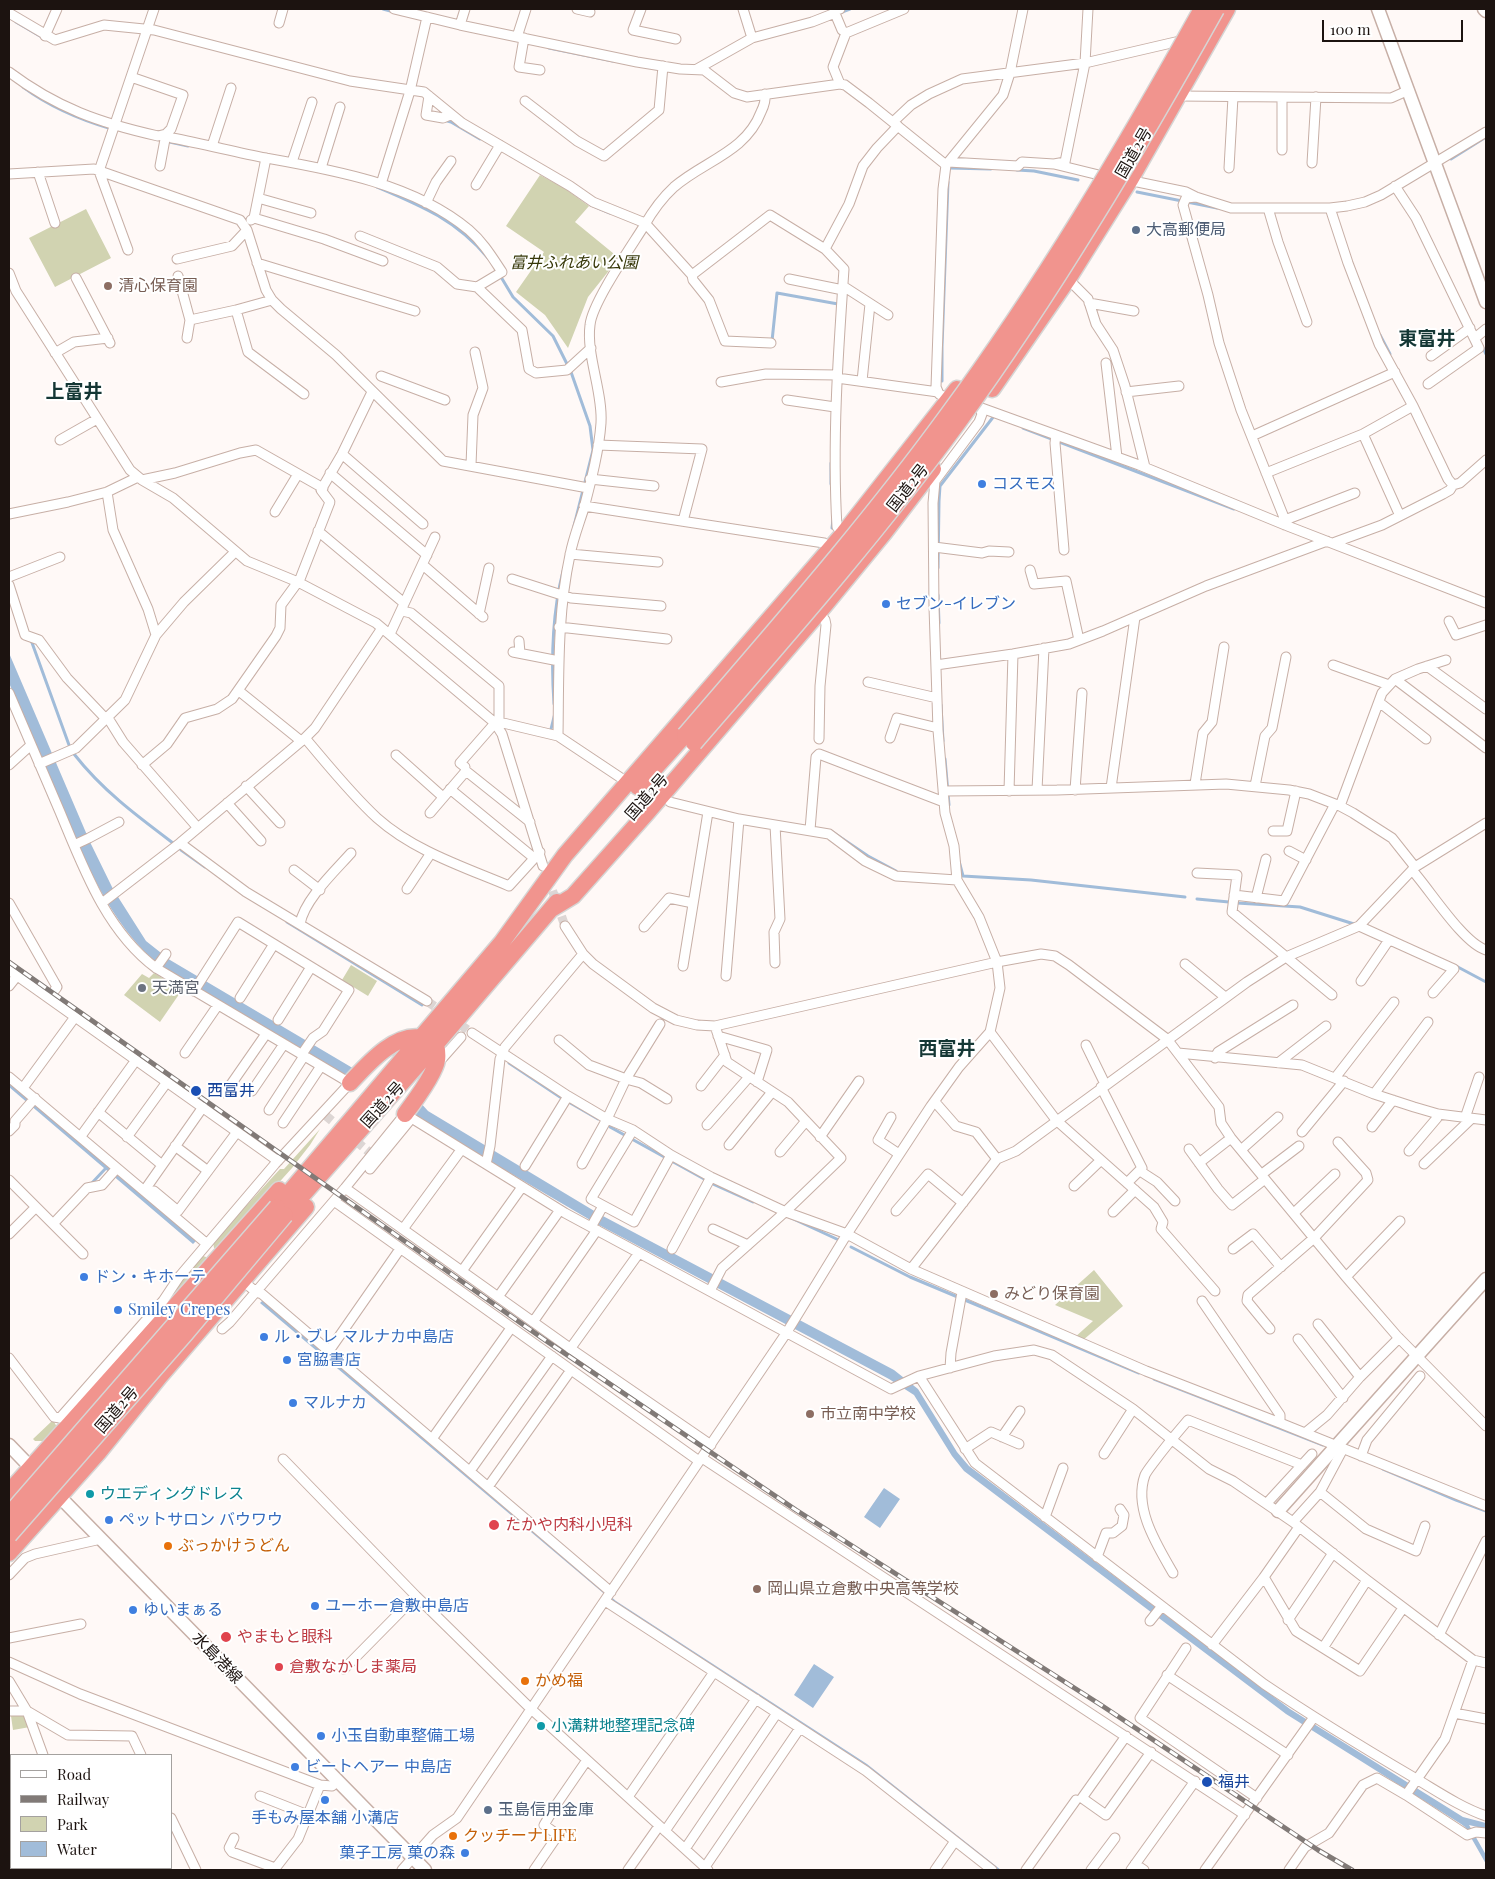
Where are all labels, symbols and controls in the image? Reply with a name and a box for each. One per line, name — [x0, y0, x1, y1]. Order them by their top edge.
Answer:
scale bar — [1325, 10, 1466, 42]
text: 100 m — [1330, 19, 1371, 39]
street label: 国道2号 — [1112, 124, 1156, 182]
place label: 大高郵便局 — [1146, 220, 1226, 240]
marker: 大高郵便局 — [1130, 224, 1142, 236]
park label: 富井ふれあい公園 — [510, 253, 638, 273]
place label: 清心保育園 — [118, 276, 198, 296]
marker: 清心保育園 — [102, 280, 114, 292]
district label: 東富井 — [1399, 328, 1455, 350]
district label: 上富井 — [46, 381, 102, 403]
street label: 国道2号 — [883, 460, 933, 516]
place label: コスモス — [992, 474, 1056, 494]
marker: コスモス — [976, 478, 988, 490]
place label: セブン-イレブン — [896, 594, 1016, 614]
marker: セブン-イレブン — [880, 598, 892, 610]
street label: 国道2号 — [621, 770, 673, 824]
place label: 天満宮 — [152, 978, 200, 998]
marker: 天満宮 — [136, 982, 148, 994]
district label: 西富井 — [919, 1038, 975, 1060]
street label: 国道2号 — [357, 1078, 409, 1132]
place label: 西富井 — [207, 1081, 255, 1101]
marker: 西富井 — [189, 1084, 203, 1098]
place label: ドン・キホーテ — [94, 1267, 206, 1287]
marker: ドン・キホーテ — [78, 1271, 90, 1283]
place label: みどり保育園 — [1004, 1284, 1100, 1304]
marker: みどり保育園 — [988, 1288, 1000, 1300]
place label: Smiley Crepes — [128, 1300, 230, 1320]
marker: Smiley Crepes — [112, 1304, 124, 1316]
place label: ル・ブレ マルナカ中島店 — [274, 1327, 454, 1347]
marker: ル・ブレ マルナカ中島店 — [258, 1331, 270, 1343]
place label: 宮脇書店 — [297, 1350, 361, 1370]
marker: 宮脇書店 — [281, 1354, 293, 1366]
street label: 国道2号 — [91, 1383, 143, 1437]
place label: マルナカ — [303, 1393, 367, 1413]
marker: マルナカ — [287, 1397, 299, 1409]
place label: 市立南中学校 — [820, 1404, 916, 1424]
marker: 市立南中学校 — [804, 1408, 816, 1420]
place label: ウエディングドレス — [100, 1484, 244, 1504]
marker: ウエディングドレス — [84, 1488, 96, 1500]
place label: ペットサロン バウワウ — [119, 1510, 283, 1530]
marker: ペットサロン バウワウ — [103, 1514, 115, 1526]
place label: たかや内科小児科 — [505, 1515, 633, 1535]
marker: たかや内科小児科 — [487, 1518, 501, 1532]
place label: ぶっかけうどん — [178, 1536, 290, 1556]
marker: ぶっかけうどん — [162, 1540, 174, 1552]
place label: 岡山県立倉敷中央高等学校 — [767, 1579, 959, 1599]
marker: 岡山県立倉敷中央高等学校 — [751, 1583, 763, 1595]
place label: ユーホー倉敷中島店 — [325, 1596, 469, 1616]
place label: ゆいまぁる — [143, 1600, 223, 1620]
marker: ユーホー倉敷中島店 — [309, 1600, 321, 1612]
marker: ゆいまぁる — [127, 1604, 139, 1616]
place label: やまもと眼科 — [237, 1627, 333, 1647]
street label: 水島港線 — [188, 1628, 246, 1688]
marker: やまもと眼科 — [219, 1630, 233, 1644]
place label: 倉敷なかしま薬局 — [289, 1657, 417, 1677]
marker: 倉敷なかしま薬局 — [273, 1661, 285, 1673]
place label: かめ福 — [535, 1671, 583, 1691]
marker: かめ福 — [519, 1675, 531, 1687]
place label: 小溝耕地整理記念碑 — [551, 1716, 695, 1736]
marker: 小溝耕地整理記念碑 — [535, 1720, 547, 1732]
place label: 小玉自動車整備工場 — [331, 1726, 475, 1746]
marker: 小玉自動車整備工場 — [315, 1730, 327, 1742]
legend — [10, 1754, 172, 1869]
place label: ビートヘアー 中島店 — [305, 1757, 452, 1777]
marker: ビートヘアー 中島店 — [289, 1761, 301, 1773]
text: Road — [57, 1764, 91, 1784]
place label: 福井 — [1218, 1772, 1250, 1792]
marker: 福井 — [1200, 1775, 1214, 1789]
text: Railway — [57, 1789, 109, 1809]
marker: 手もみ屋本舗 小溝店 — [319, 1794, 331, 1806]
place label: 玉島信用金庫 — [498, 1800, 594, 1820]
marker: 玉島信用金庫 — [482, 1804, 494, 1816]
place label: 手もみ屋本舗 小溝店 — [251, 1808, 399, 1828]
text: Park — [57, 1814, 88, 1834]
place label: クッチーナLIFE — [463, 1826, 577, 1846]
marker: クッチーナLIFE — [447, 1830, 459, 1842]
text: Water — [57, 1839, 97, 1859]
place label: 菓子工房 菓の森 — [339, 1843, 455, 1863]
marker: 菓子工房 菓の森 — [459, 1847, 471, 1859]

